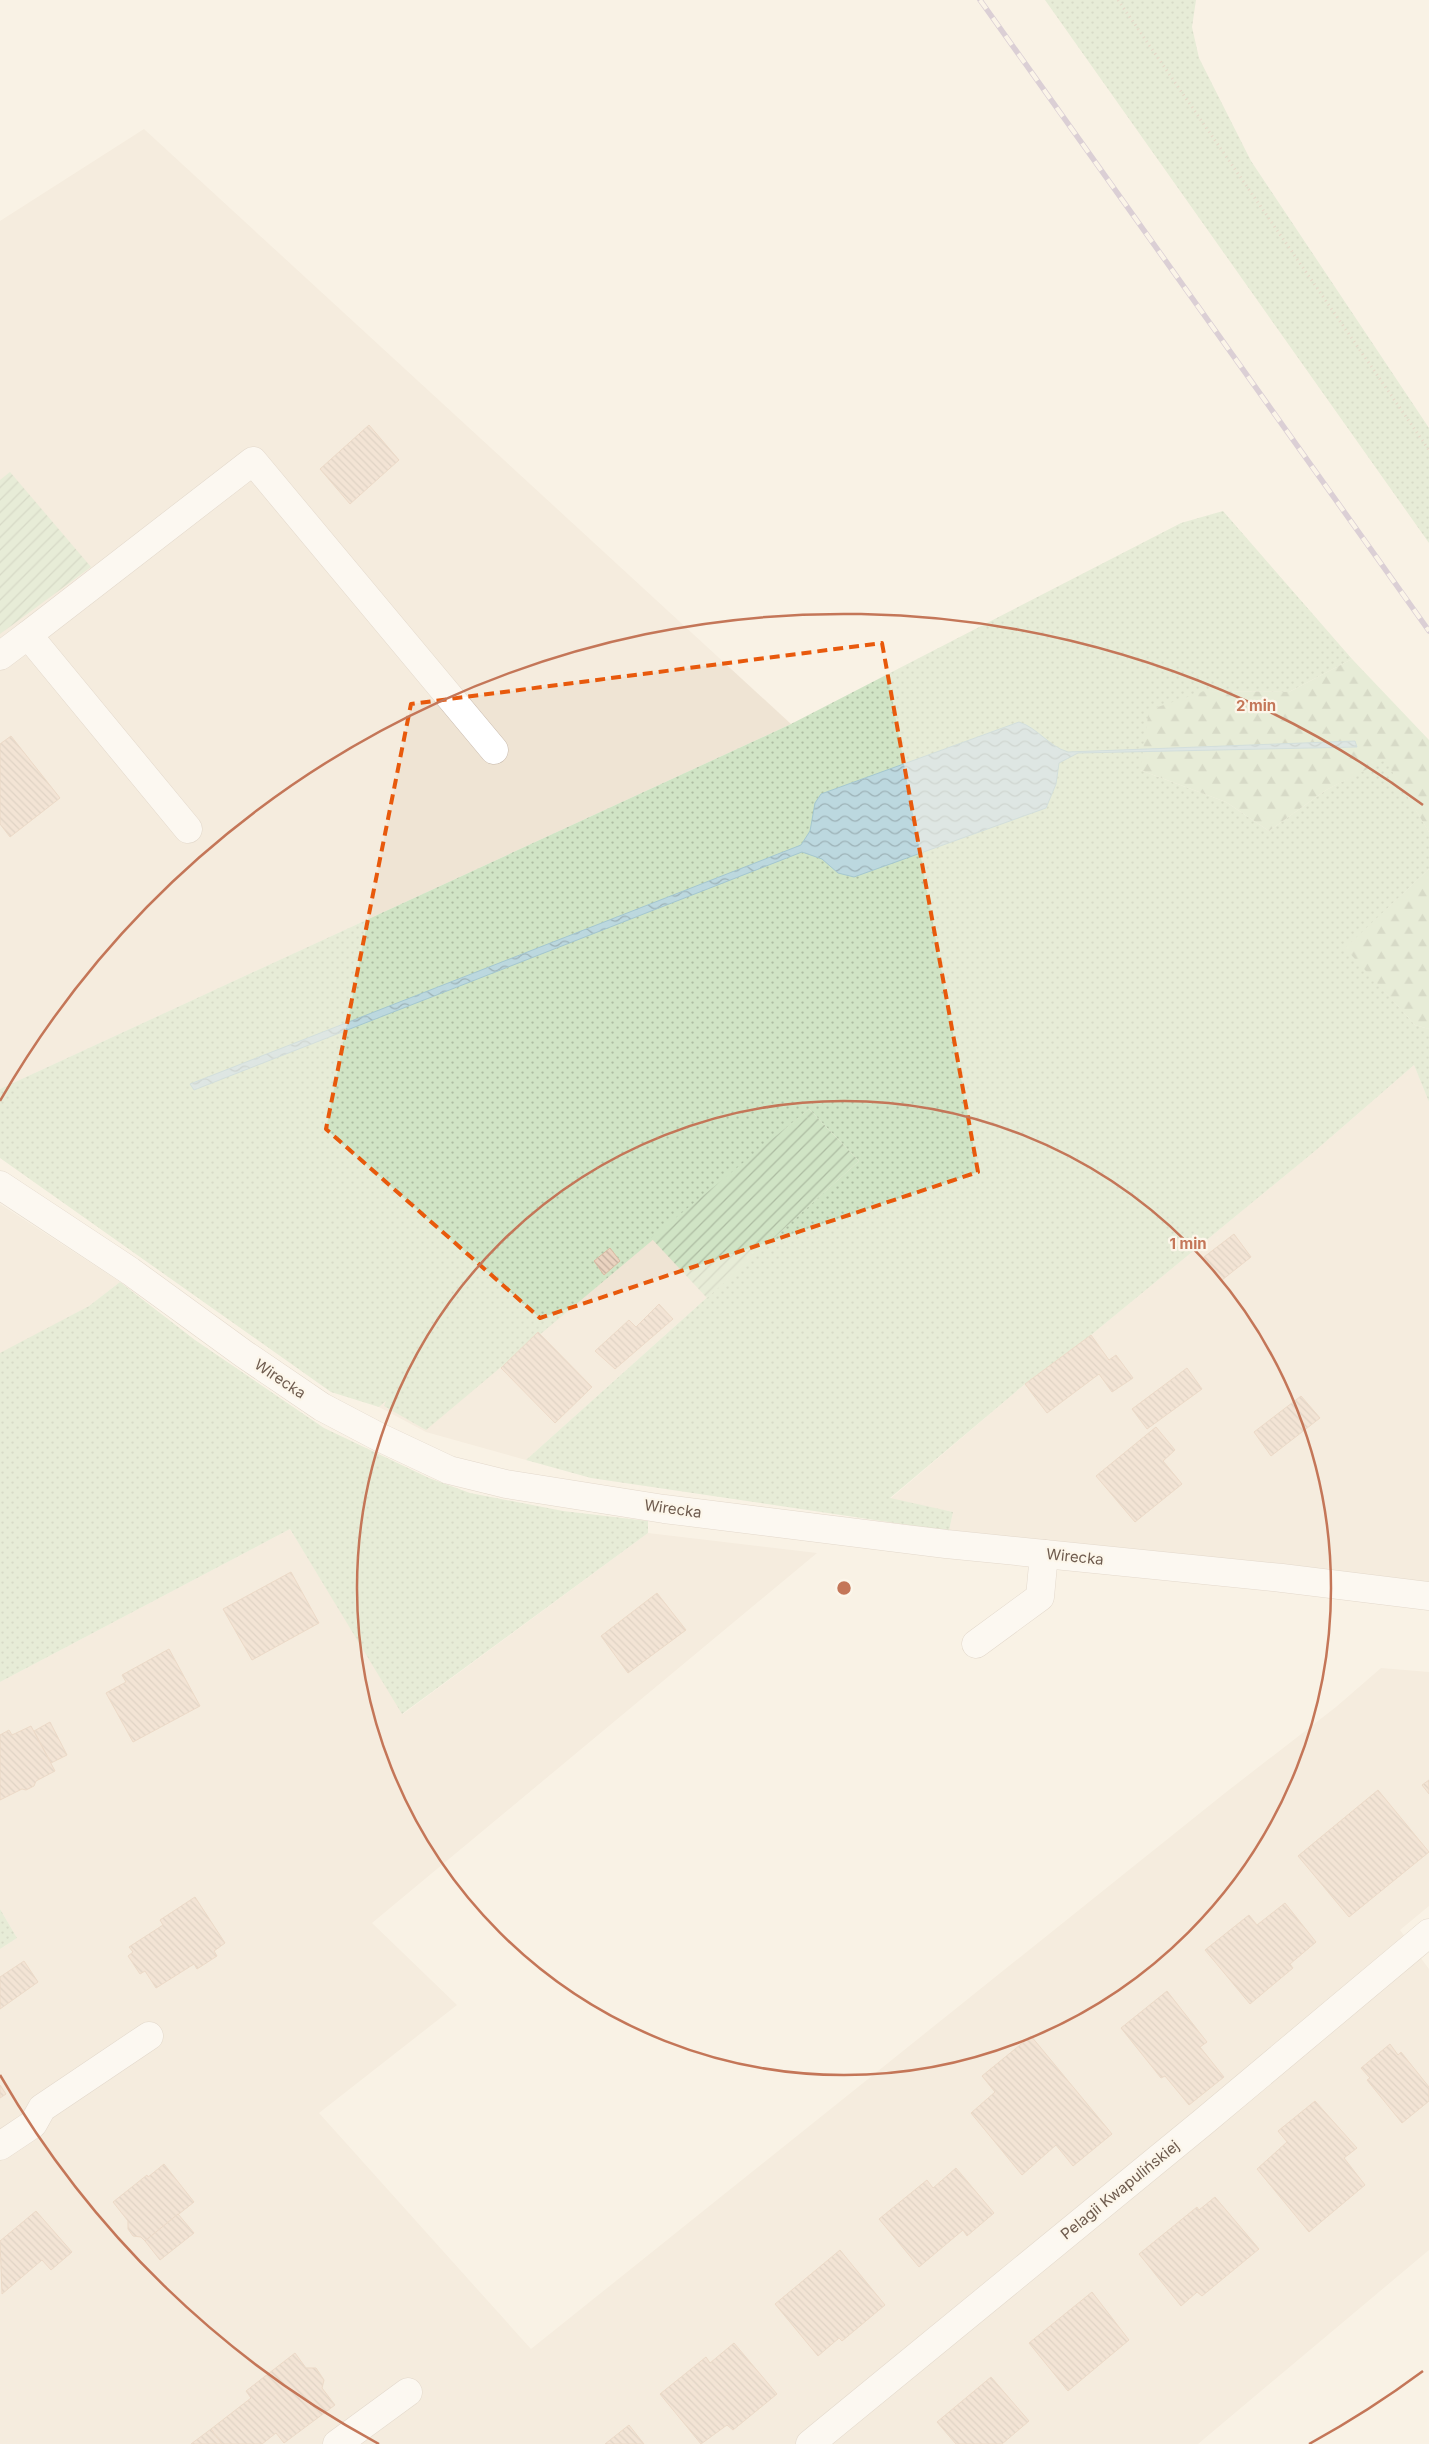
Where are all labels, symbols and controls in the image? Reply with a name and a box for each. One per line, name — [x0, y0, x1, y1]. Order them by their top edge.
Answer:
text: 2 min — [1236, 696, 1276, 715]
text: 1 min — [1169, 1234, 1207, 1253]
street label: Wirecka — [251, 1355, 310, 1403]
street label: Wirecka — [643, 1495, 703, 1522]
street label: Wirecka — [1045, 1544, 1105, 1569]
centre of rings — [835, 1579, 853, 1597]
street label: Pelagii Kwapulińskiej — [1057, 2136, 1183, 2243]

